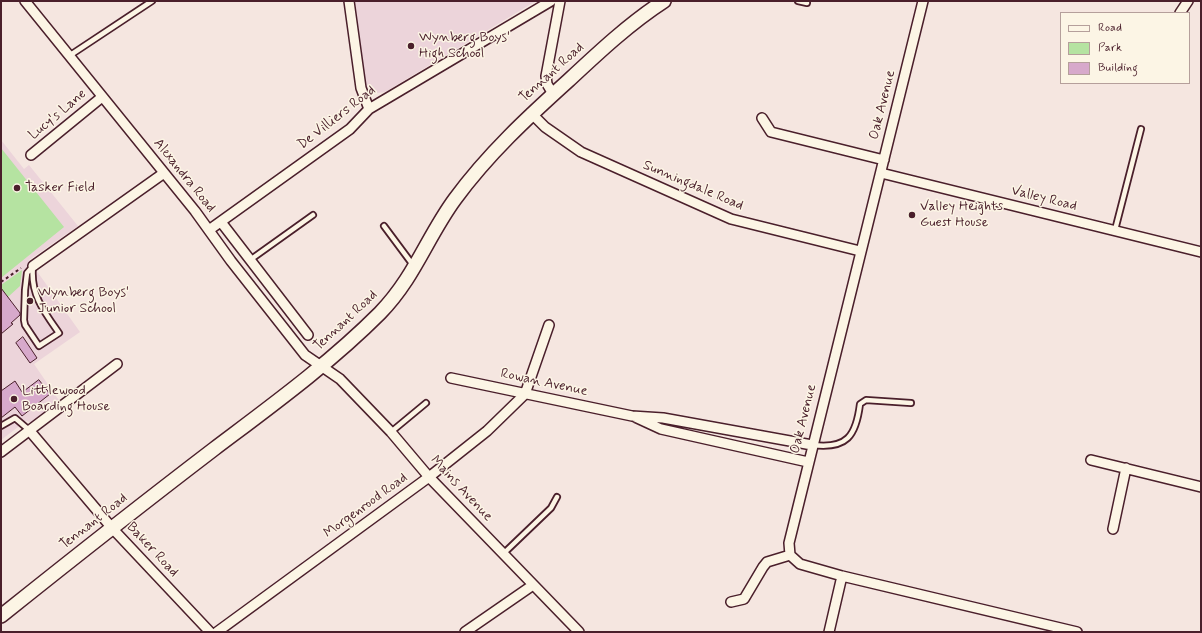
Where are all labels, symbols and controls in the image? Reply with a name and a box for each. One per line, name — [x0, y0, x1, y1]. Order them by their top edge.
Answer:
legend — [1060, 12, 1190, 84]
text: Road — [1098, 20, 1122, 36]
place label: Wynberg Boys' High School — [419, 30, 510, 62]
street label: Tennant Road — [516, 40, 588, 106]
text: Park — [1098, 40, 1122, 56]
marker: Wynberg Boys' High School — [406, 41, 416, 51]
text: Building — [1098, 60, 1138, 76]
street label: Oak Avenue — [866, 69, 900, 141]
street label: De Villiers Road — [295, 82, 379, 154]
street label: Lucy's Lane — [26, 86, 90, 144]
street label: Alexandra Road — [149, 136, 219, 216]
street label: Sunningdale Road — [640, 157, 746, 215]
place label: Tasker Field — [25, 180, 95, 196]
marker: Tasker Field — [12, 183, 22, 193]
street label: Valley Road — [1009, 183, 1079, 215]
place label: Valley Heights Guest House — [920, 199, 1003, 232]
marker: Valley Heights Guest House — [907, 210, 917, 220]
place label: Wynberg Boys' Junior School — [38, 285, 129, 318]
street label: Tennant Road — [311, 287, 381, 355]
marker: Wynberg Boys' Junior School — [25, 296, 35, 306]
street label: Rowan Avenue — [499, 366, 589, 400]
place label: Littlewood Boarding House — [22, 383, 110, 416]
street label: Oak Avenue — [787, 383, 821, 455]
marker: Littlewood Boarding House — [9, 394, 19, 404]
street label: Mains Avenue — [426, 453, 496, 525]
street label: Morgenrood Road — [321, 470, 411, 542]
street label: Tennant Road — [57, 490, 131, 554]
street label: Baker Road — [122, 519, 182, 581]

